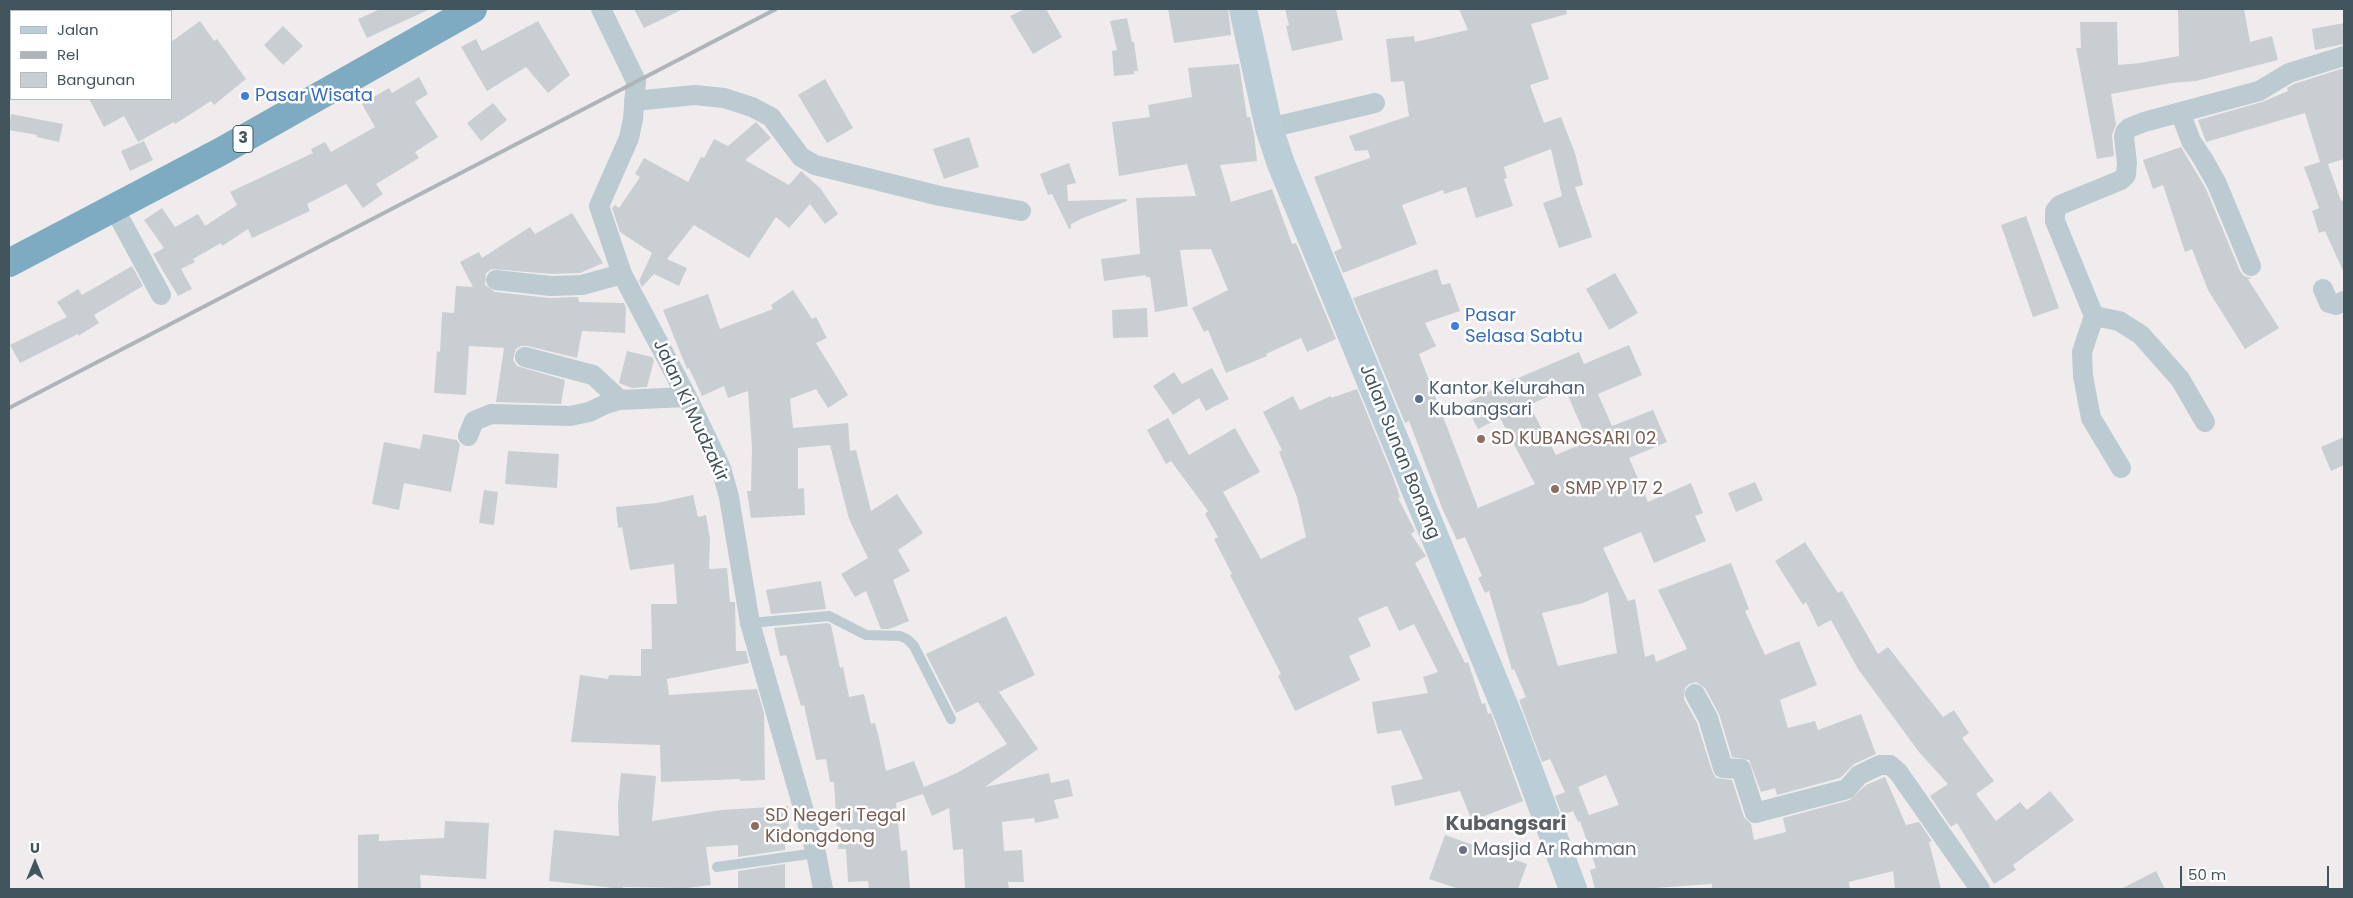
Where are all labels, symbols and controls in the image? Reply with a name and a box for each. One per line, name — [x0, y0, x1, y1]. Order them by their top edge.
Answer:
legend — [10, 10, 172, 100]
text: Jalan — [57, 19, 99, 40]
text: Rel — [57, 44, 79, 65]
text: Bangunan — [57, 69, 135, 90]
place label: Pasar Wisata — [255, 85, 373, 107]
marker: Pasar Wisata — [239, 90, 251, 102]
road number: 3 — [233, 126, 253, 152]
place label: Pasar Selasa Sabtu — [1465, 305, 1583, 348]
marker: Pasar Selasa Sabtu — [1449, 320, 1461, 332]
street label: Jalan Ki Mudzakir — [648, 336, 732, 486]
street label: Jalan Sunan Bonang — [1354, 361, 1444, 543]
place label: Kantor Kelurahan Kubangsari — [1429, 378, 1585, 420]
marker: Kantor Kelurahan Kubangsari — [1413, 393, 1425, 405]
place label: SD KUBANGSARI 02 — [1491, 428, 1656, 450]
marker: SD KUBANGSARI 02 — [1475, 433, 1487, 445]
place label: SMP YP 17 2 — [1565, 478, 1663, 500]
marker: SMP YP 17 2 — [1549, 483, 1561, 495]
place label: SD Negeri Tegal Kidongdong — [765, 805, 906, 848]
district label: Kubangsari — [1446, 813, 1566, 837]
marker: SD Negeri Tegal Kidongdong — [749, 820, 761, 832]
north arrow — [10, 838, 60, 888]
text: U — [30, 838, 40, 858]
place label: Masjid Ar Rahman — [1473, 839, 1636, 861]
marker: Masjid Ar Rahman — [1457, 844, 1469, 856]
scale bar — [2183, 856, 2332, 888]
text: 50 m — [2188, 864, 2226, 885]

